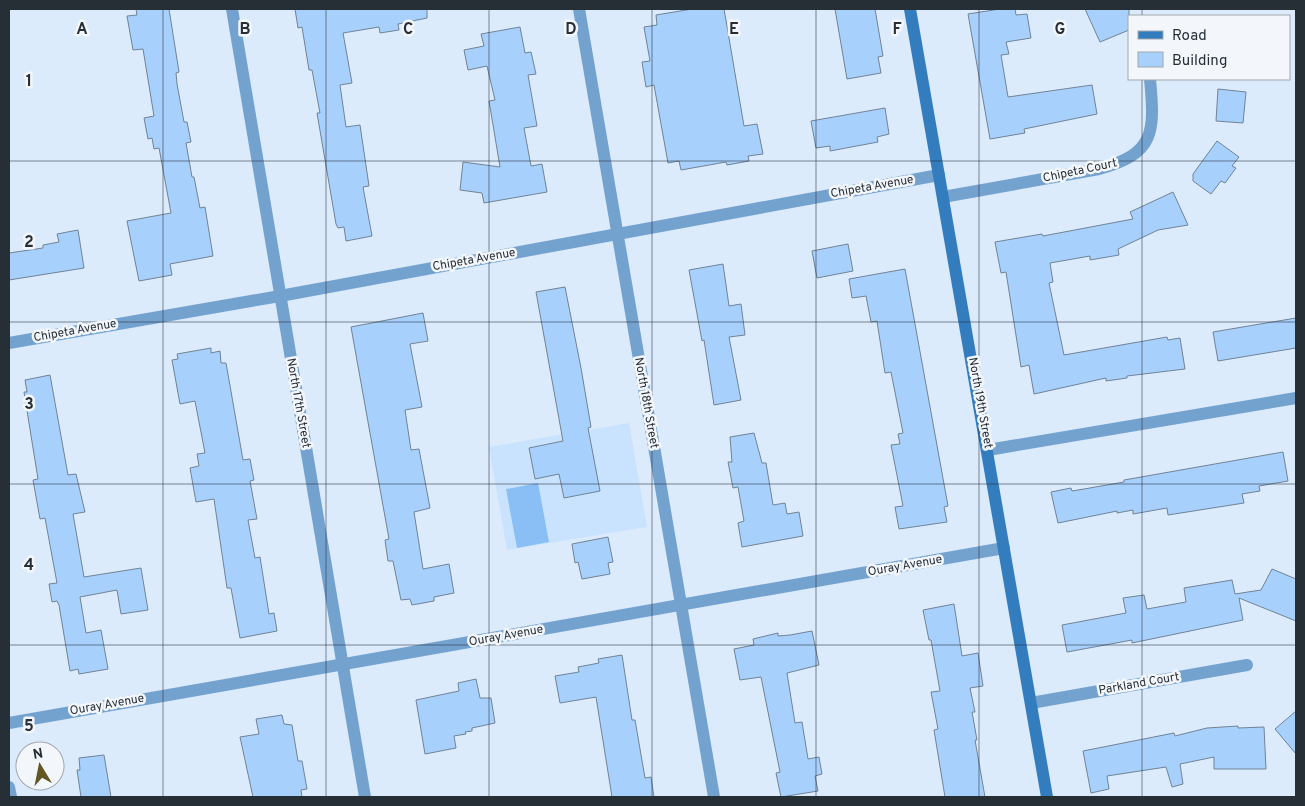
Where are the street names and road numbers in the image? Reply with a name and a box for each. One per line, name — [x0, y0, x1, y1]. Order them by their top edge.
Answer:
street label: Chipeta Court — [1042, 155, 1118, 187]
street label: Chipeta Avenue — [829, 172, 915, 202]
street label: Chipeta Avenue — [431, 245, 517, 275]
street label: Chipeta Avenue — [32, 316, 118, 346]
street label: North 18th Street — [630, 356, 662, 450]
street label: North 19th Street — [964, 356, 996, 450]
street label: North 17th Street — [282, 357, 314, 449]
street label: Ouray Avenue — [867, 552, 943, 580]
street label: Ouray Avenue — [468, 622, 544, 650]
street label: Parkland Court — [1097, 669, 1181, 699]
street label: Ouray Avenue — [69, 691, 145, 719]

